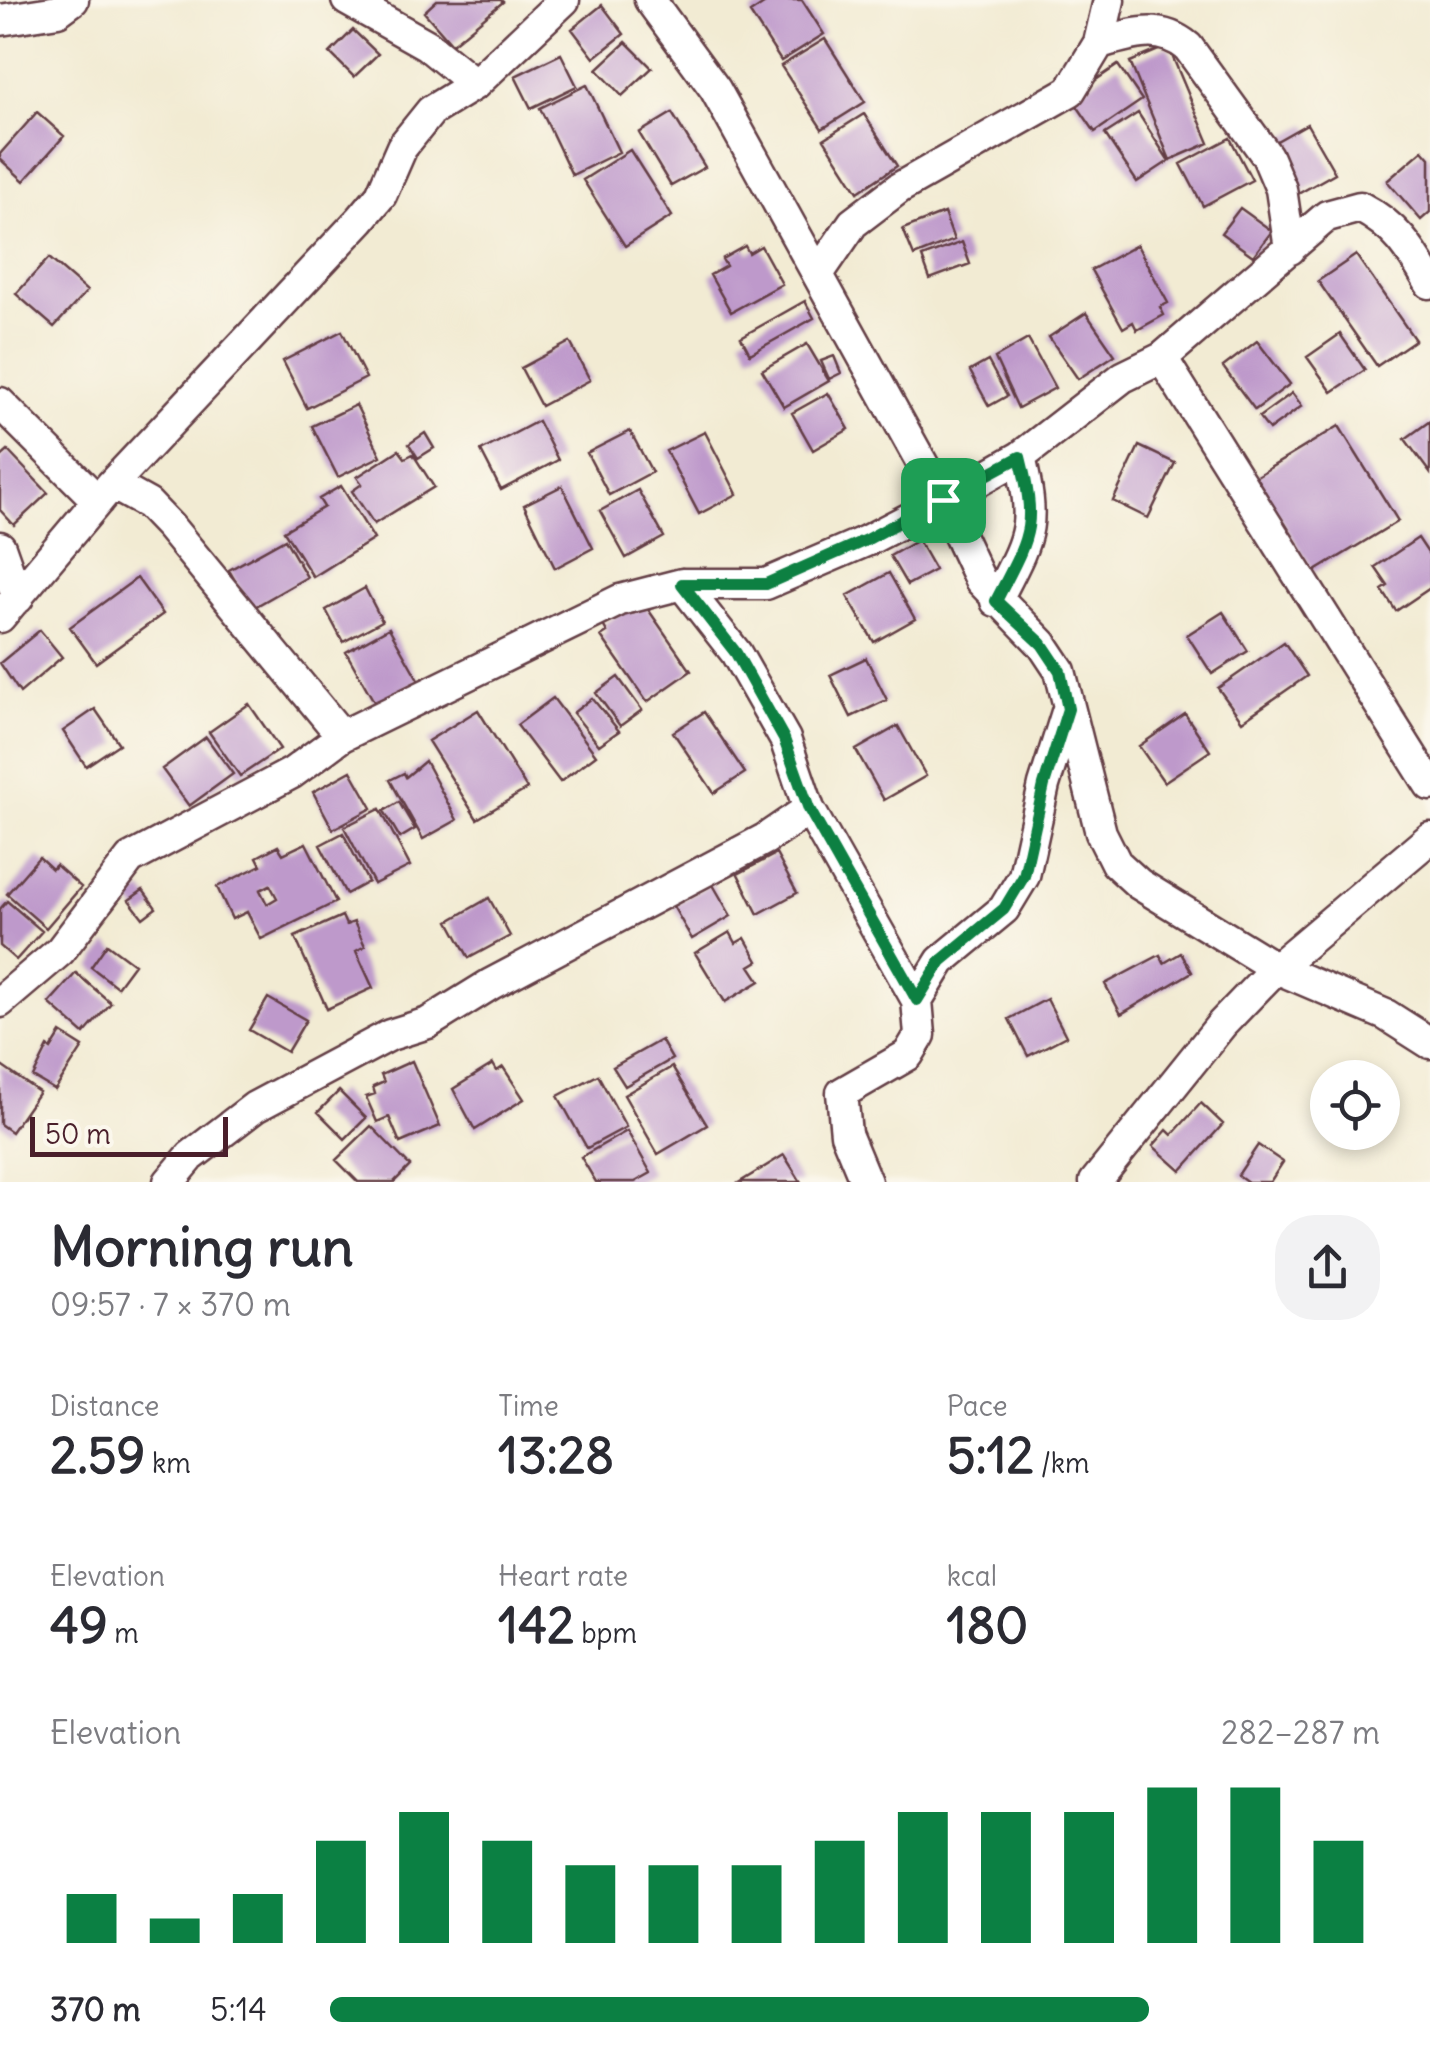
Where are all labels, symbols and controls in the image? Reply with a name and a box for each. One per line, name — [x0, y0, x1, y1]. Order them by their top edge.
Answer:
pin — [901, 458, 986, 543]
icon: arrive — [916, 473, 971, 528]
map controls — [1310, 1060, 1400, 1150]
button: locate — [1310, 1060, 1400, 1150]
scale bar — [30, 1112, 228, 1156]
text: 50 m — [45, 1116, 111, 1152]
text: Morning run — [50, 1212, 354, 1281]
button: share — [1275, 1215, 1380, 1320]
text: 09:57 · 7 × 370 m — [50, 1284, 291, 1325]
text: Distance — [50, 1388, 159, 1424]
text: Time — [498, 1388, 559, 1424]
text: Pace — [947, 1388, 1008, 1424]
text: 2.59 — [50, 1424, 145, 1487]
text: 13:28 — [498, 1424, 614, 1487]
text: 5:12 — [947, 1424, 1034, 1487]
text: km — [145, 1445, 191, 1481]
text: /km — [1034, 1445, 1090, 1481]
text: Elevation — [50, 1558, 165, 1594]
text: Heart rate — [498, 1558, 628, 1594]
text: kcal — [947, 1558, 997, 1594]
text: 49 — [50, 1594, 108, 1657]
text: 142 — [498, 1594, 574, 1657]
text: 180 — [947, 1594, 1028, 1657]
text: m — [108, 1615, 139, 1651]
text: bpm — [574, 1615, 637, 1651]
text: Elevation — [50, 1712, 181, 1753]
text: 282–287 m — [1221, 1712, 1380, 1753]
text: 370 m — [50, 1989, 141, 2030]
text: 5:14 — [210, 1989, 267, 2030]

